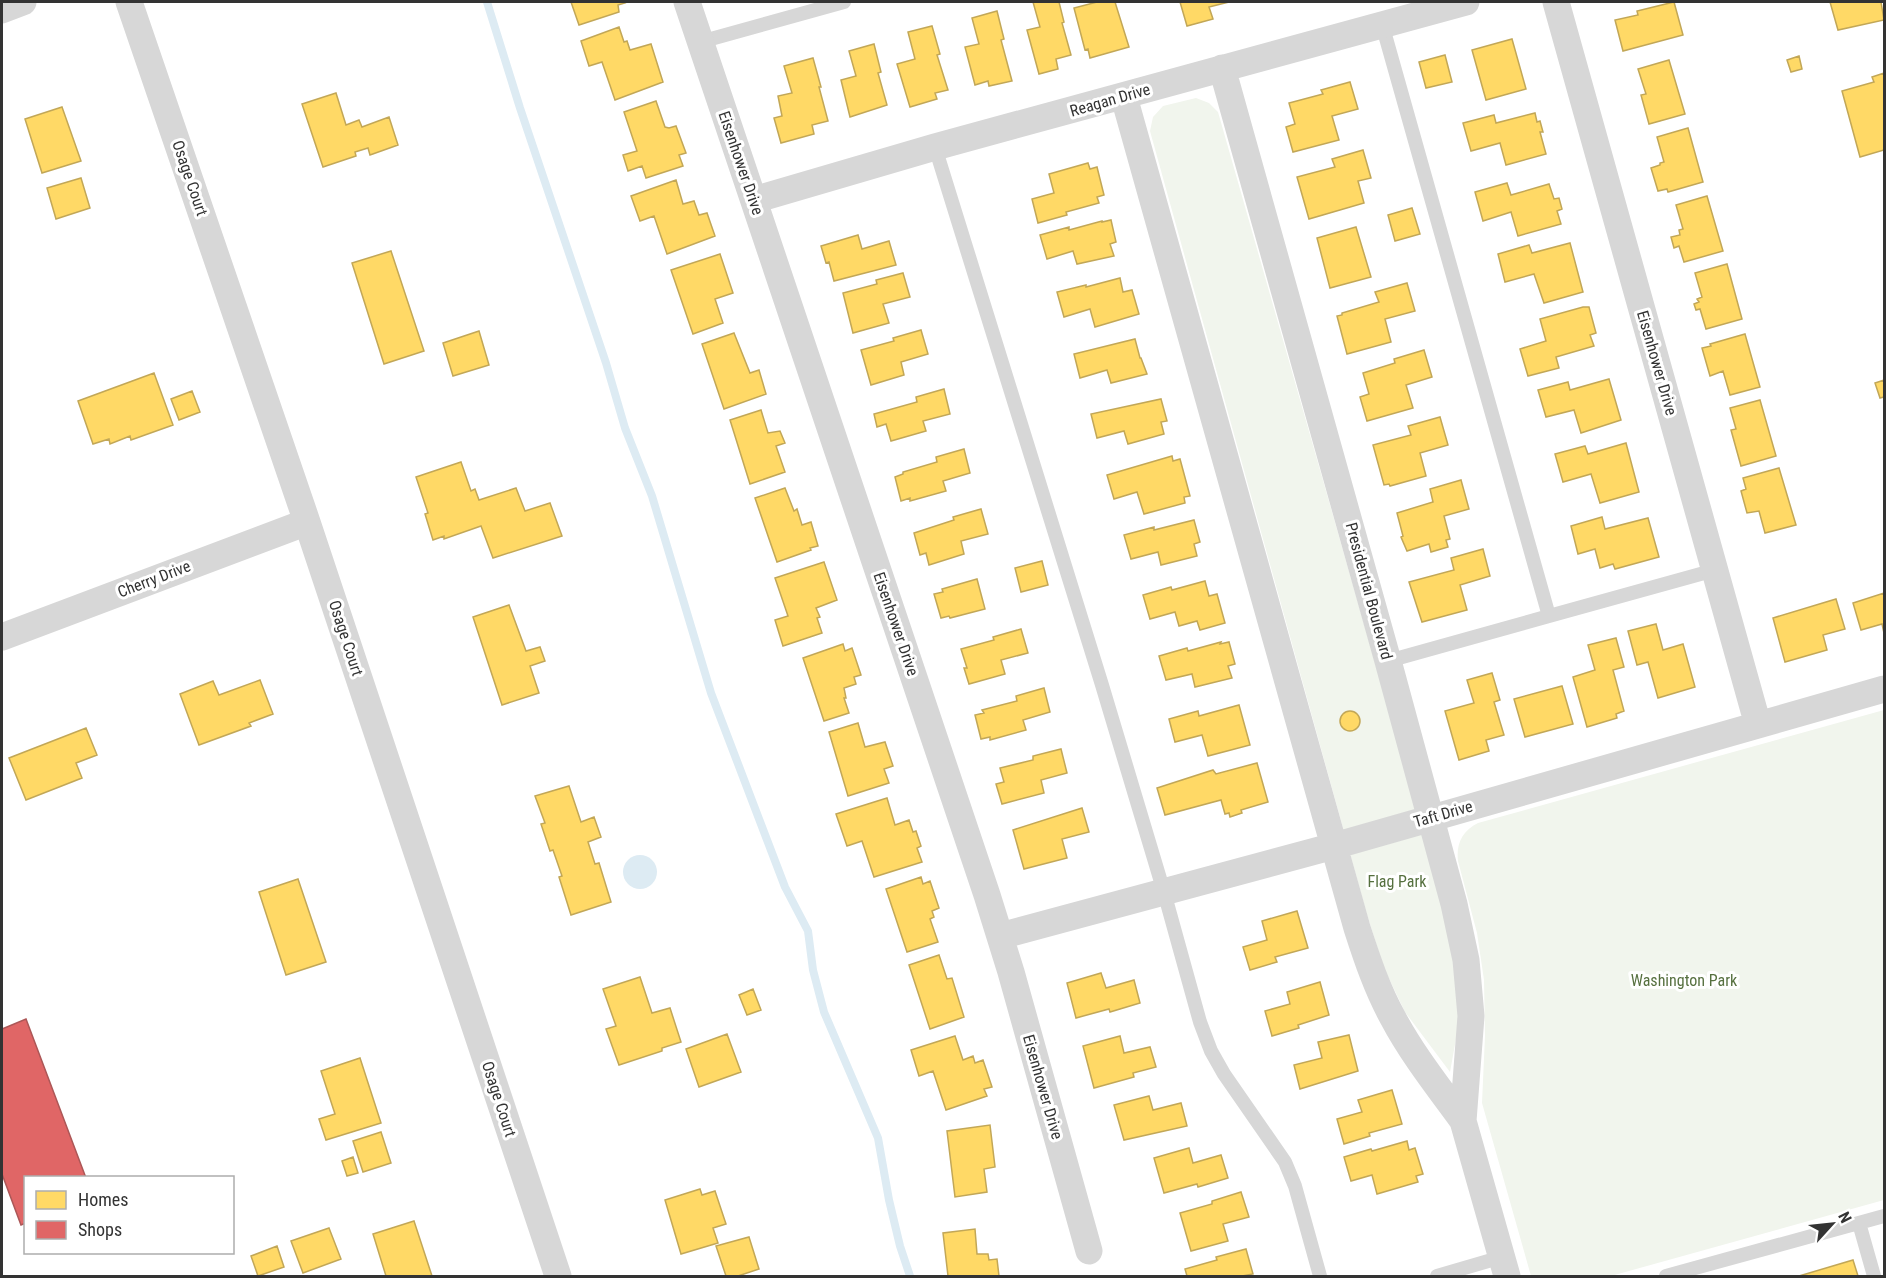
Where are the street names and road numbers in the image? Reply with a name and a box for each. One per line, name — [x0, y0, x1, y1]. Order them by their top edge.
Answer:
street label: Reagan Drive — [1068, 79, 1152, 121]
street label: Eisenhower Drive — [714, 109, 768, 217]
street label: Osage Court — [168, 138, 212, 218]
street label: Eisenhower Drive — [1633, 308, 1681, 418]
street label: Presidential Boulevard — [1342, 520, 1396, 662]
street label: Cherry Drive — [115, 556, 193, 602]
street label: Eisenhower Drive — [869, 570, 923, 678]
street label: Osage Court — [325, 598, 367, 679]
street label: Taft Drive — [1411, 797, 1475, 831]
street label: Eisenhower Drive — [1019, 1032, 1067, 1142]
street label: Osage Court — [478, 1059, 520, 1140]

